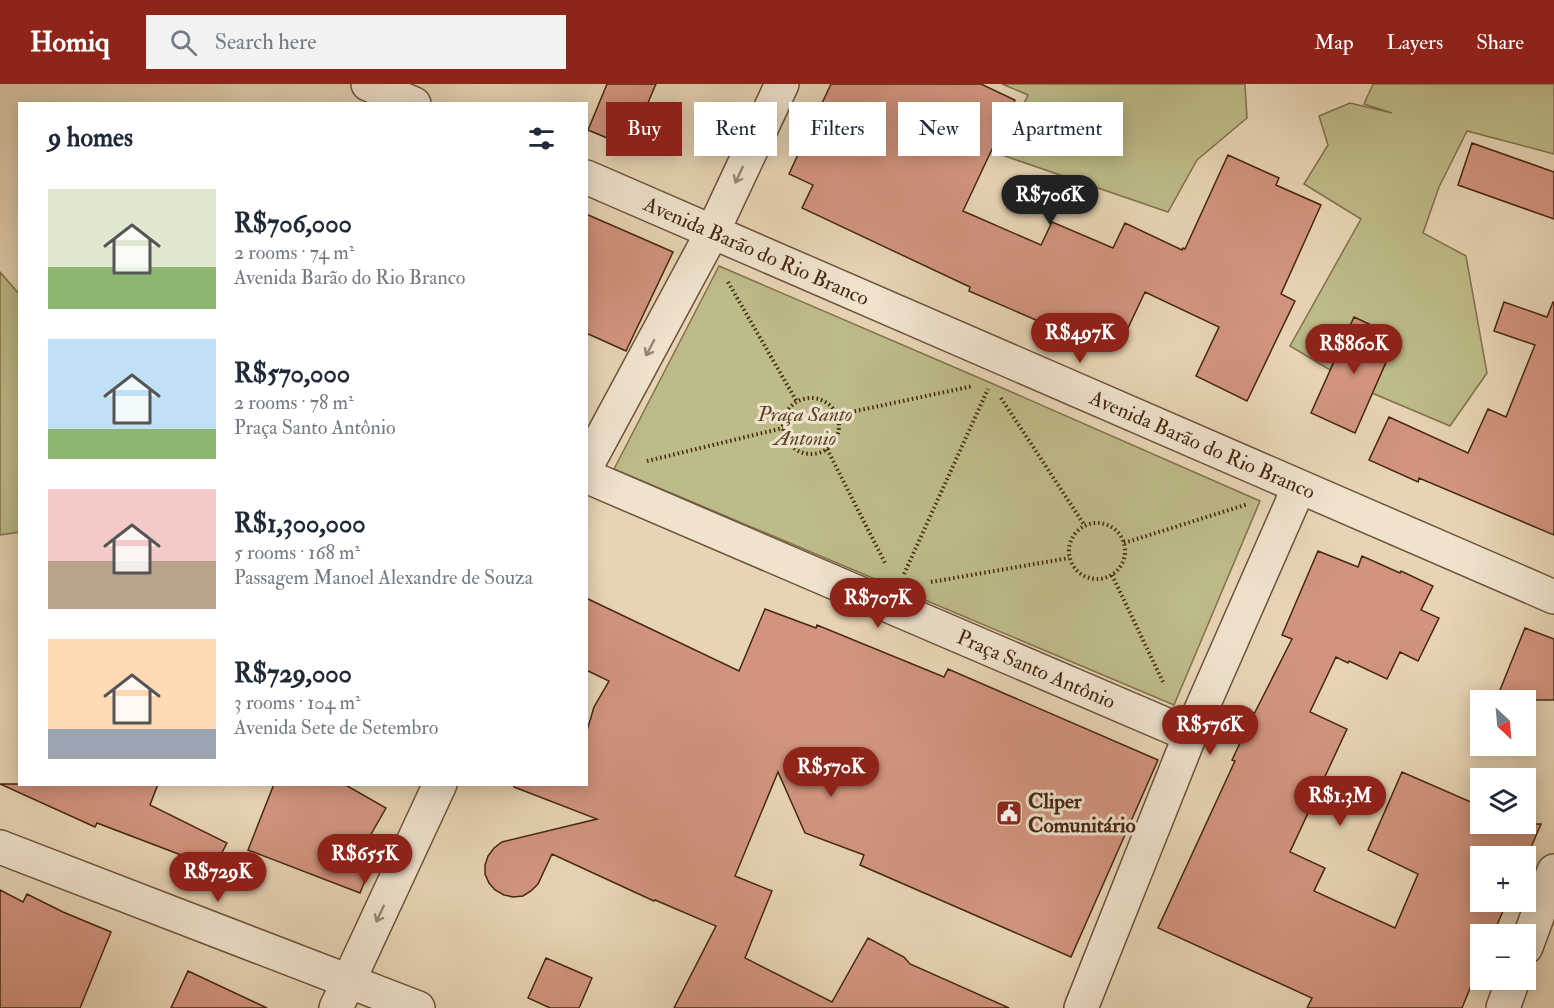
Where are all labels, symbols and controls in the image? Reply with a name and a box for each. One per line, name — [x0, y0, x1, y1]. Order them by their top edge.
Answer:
search box — [146, 15, 566, 69]
text: Homiq — [30, 25, 110, 60]
icon: search — [167, 26, 200, 59]
text: Search here — [215, 28, 316, 56]
text: Map — [1314, 29, 1354, 56]
text: Layers — [1387, 29, 1443, 56]
text: Share — [1476, 29, 1524, 56]
chip: Buy — [606, 102, 682, 156]
chip: Rent — [694, 102, 777, 156]
chip: Filters — [789, 102, 886, 156]
chip: New — [898, 102, 980, 156]
chip: Apartment — [992, 102, 1123, 156]
text: 9 homes — [48, 122, 133, 154]
icon: filters — [525, 122, 558, 155]
one-way arrow — [732, 165, 744, 183]
pin: R$706K — [1001, 175, 1099, 226]
text: R$706K — [1015, 182, 1085, 207]
street label: Avenida Barão do Rio Branco — [639, 190, 873, 312]
text: R$706,000 — [234, 208, 352, 240]
icon: home — [96, 213, 168, 285]
text: 2 rooms · 74 m² — [234, 240, 355, 265]
text: Avenida Barão do Rio Branco — [234, 265, 465, 290]
pin: R$497K — [1031, 313, 1129, 364]
text: R$497K — [1045, 320, 1115, 345]
pin: R$860K — [1305, 324, 1403, 375]
text: R$860K — [1319, 331, 1389, 356]
one-way arrow — [644, 339, 655, 357]
text: R$570,000 — [234, 358, 350, 390]
icon: home — [96, 363, 168, 435]
street label: Avenida Barão do Rio Branco — [1085, 383, 1319, 505]
text: 2 rooms · 78 m² — [234, 390, 354, 415]
park label: Praça Santo Antonio — [757, 401, 852, 452]
text: Praça Santo Antônio — [234, 415, 396, 440]
text: R$1,300,000 — [234, 508, 366, 540]
icon: home — [96, 513, 168, 585]
text: 5 rooms · 168 m² — [234, 540, 360, 565]
text: Passagem Manoel Alexandre de Souza — [234, 565, 533, 590]
pin: R$707K — [829, 578, 927, 629]
text: R$707K — [844, 585, 912, 610]
street label: Praça Santo Antônio — [953, 623, 1120, 715]
text: R$729,000 — [234, 658, 352, 690]
icon: home — [96, 663, 168, 735]
text: 3 rooms · 104 m² — [234, 690, 361, 715]
north arrow — [1470, 690, 1536, 756]
map controls — [1470, 690, 1536, 990]
pin: R$576K — [1161, 705, 1259, 756]
text: R$576K — [1176, 712, 1244, 737]
text: Avenida Sete de Setembro — [234, 715, 438, 740]
pin: R$570K — [782, 747, 880, 798]
text: R$570K — [797, 754, 865, 779]
button: layers — [1470, 768, 1536, 834]
pin: R$1.3M — [1291, 776, 1389, 827]
text: R$1.3M — [1308, 783, 1372, 808]
place label: Cliper Comunitário — [1028, 788, 1136, 839]
public building icon: Cliper Comunitário — [994, 798, 1024, 828]
pin: R$655K — [316, 834, 414, 885]
text: R$655K — [331, 841, 399, 866]
button: + — [1470, 846, 1536, 912]
pin: R$729K — [169, 852, 267, 903]
text: R$729K — [183, 859, 253, 884]
one-way arrow — [374, 904, 385, 922]
button: − — [1470, 924, 1536, 990]

